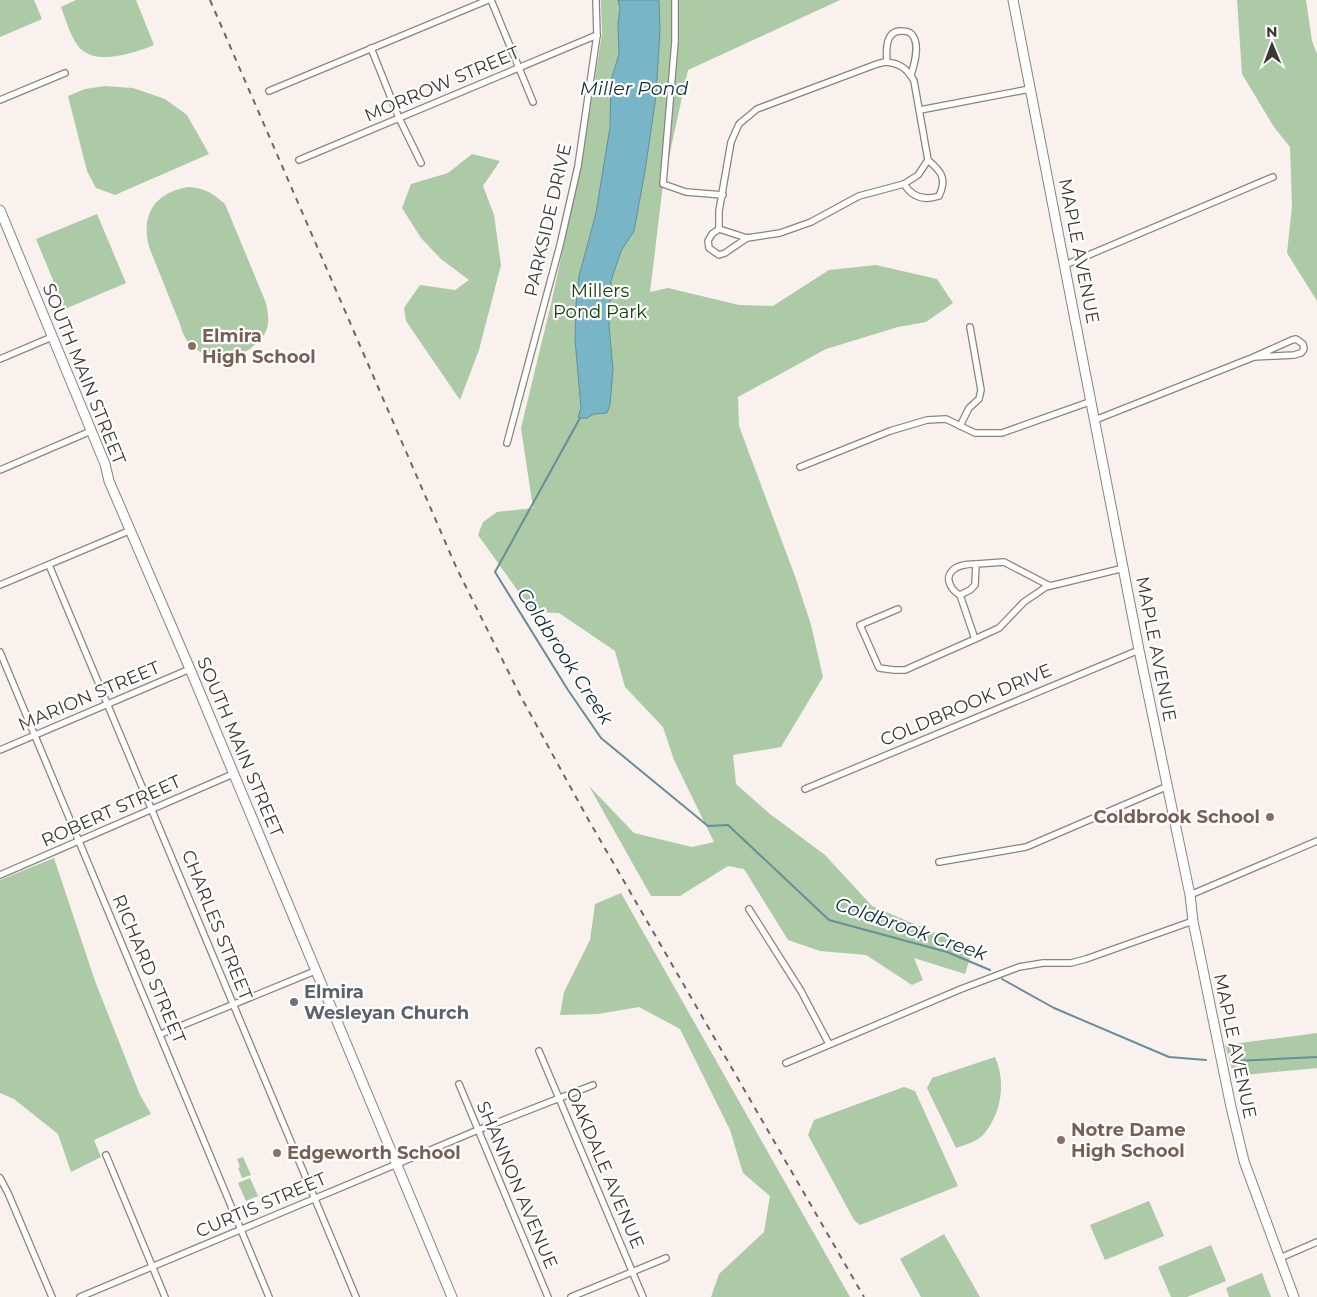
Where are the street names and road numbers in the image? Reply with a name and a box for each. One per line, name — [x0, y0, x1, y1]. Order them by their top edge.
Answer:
street label: MORROW STREET — [361, 41, 523, 127]
street label: PARKSIDE DRIVE — [520, 141, 576, 299]
street label: MAPLE AVENUE — [1054, 176, 1104, 326]
street label: SOUTH MAIN STREET — [38, 280, 131, 468]
street label: MAPLE AVENUE — [1131, 574, 1181, 724]
street label: SOUTH MAIN STREET — [192, 654, 288, 841]
street label: MARION STREET — [15, 656, 164, 736]
street label: COLDBROOK DRIVE — [877, 659, 1055, 751]
street label: ROBERT STREET — [38, 770, 185, 852]
street label: CHARLES STREET — [177, 847, 257, 1004]
street label: RICHARD STREET — [108, 891, 191, 1048]
street label: MAPLE AVENUE — [1209, 971, 1261, 1121]
street label: OAKDALE AVENUE — [561, 1084, 649, 1252]
street label: SHANNON AVENUE — [472, 1098, 562, 1272]
street label: CURTIS STREET — [192, 1167, 330, 1242]

